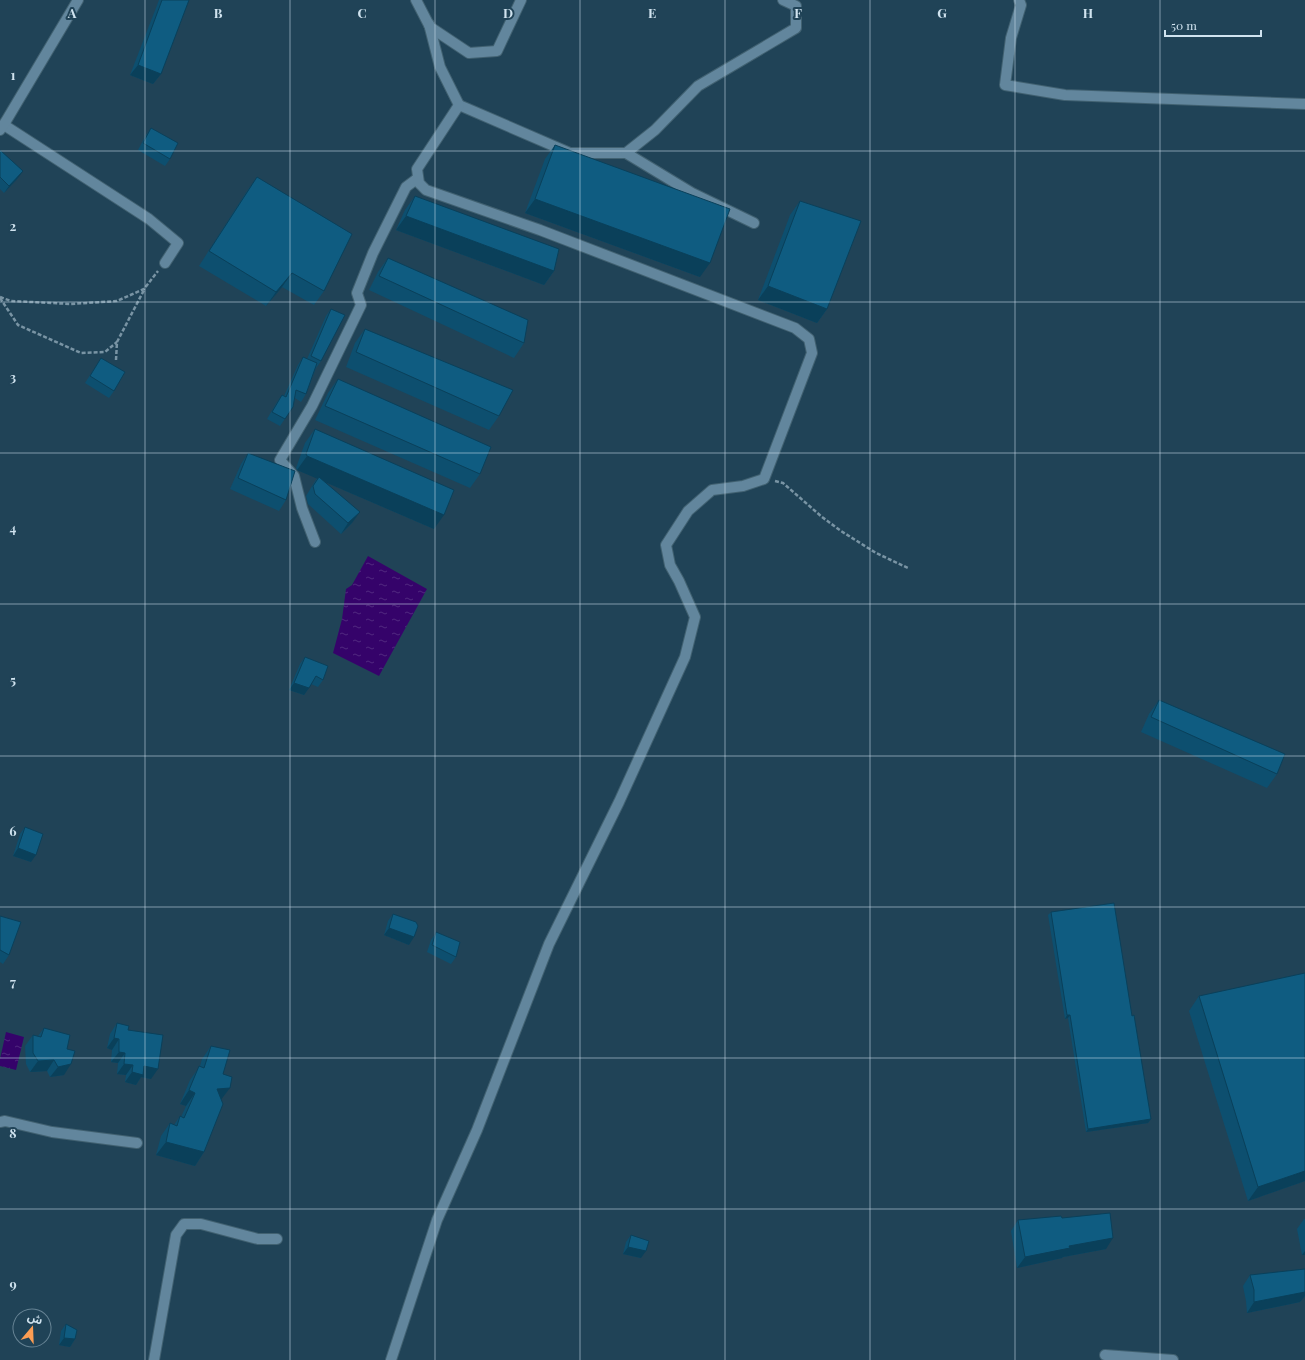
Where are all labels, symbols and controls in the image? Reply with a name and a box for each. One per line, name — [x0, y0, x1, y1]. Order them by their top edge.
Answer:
text: A — [67, 4, 77, 21]
text: B — [214, 4, 223, 21]
text: C — [357, 4, 367, 21]
text: D — [503, 4, 513, 21]
text: E — [648, 4, 656, 21]
text: F — [794, 4, 802, 21]
text: G — [937, 4, 947, 21]
text: H — [1083, 4, 1093, 21]
scale bar — [1165, 12, 1261, 38]
text: 50 m — [1171, 17, 1197, 33]
text: 1 — [11, 66, 16, 83]
text: 2 — [10, 217, 17, 234]
text: 3 — [10, 368, 16, 385]
text: 4 — [10, 519, 17, 536]
text: 5 — [10, 671, 16, 688]
text: 6 — [9, 822, 17, 839]
text: 7 — [10, 973, 16, 990]
text: 8 — [9, 1124, 17, 1141]
text: 9 — [9, 1275, 17, 1292]
north arrow — [12, 1308, 52, 1348]
text: ش — [26, 1309, 45, 1328]

